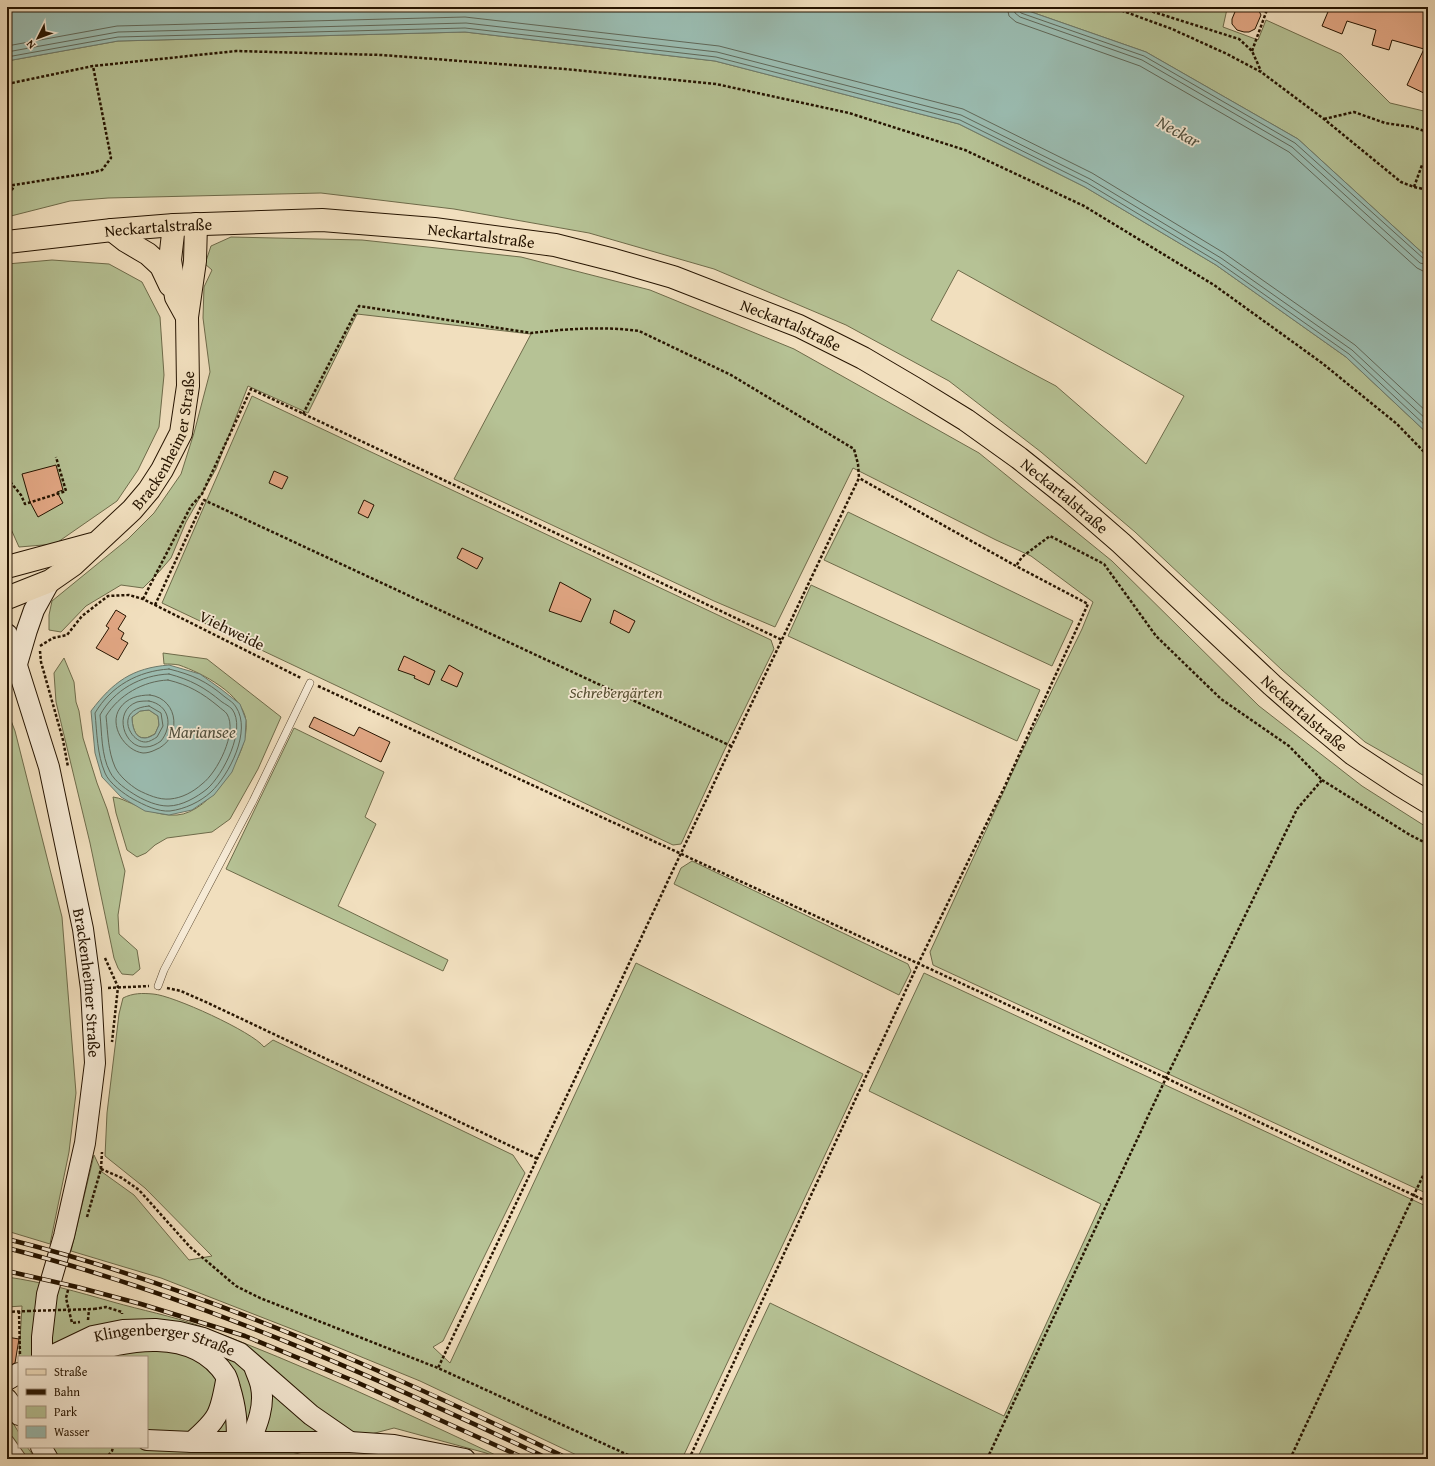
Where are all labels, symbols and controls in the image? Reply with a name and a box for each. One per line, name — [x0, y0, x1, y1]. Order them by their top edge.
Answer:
north arrow — [18, 18, 58, 58]
text: N — [22, 36, 39, 53]
water label: Neckar — [1152, 108, 1206, 153]
street label: Neckartalstraße — [103, 212, 212, 243]
street label: Neckartalstraße — [427, 217, 536, 254]
street label: Neckartalstraße — [737, 292, 846, 357]
street label: Brackenheimer Straße — [125, 371, 200, 515]
street label: Neckartalstraße — [1016, 452, 1114, 539]
street label: Viehweide — [195, 604, 269, 656]
street label: Neckartalstraße — [1256, 669, 1353, 757]
park label: Schrebergärten — [569, 680, 663, 704]
water label: Mariansee — [168, 719, 236, 744]
street label: Brackenheimer Straße — [67, 906, 107, 1058]
street label: Klingenberger Straße — [92, 1317, 239, 1362]
legend — [18, 1356, 148, 1448]
text: Straße — [54, 1363, 88, 1380]
text: Bahn — [54, 1383, 80, 1400]
text: Park — [54, 1403, 78, 1420]
text: Wasser — [54, 1423, 90, 1440]

